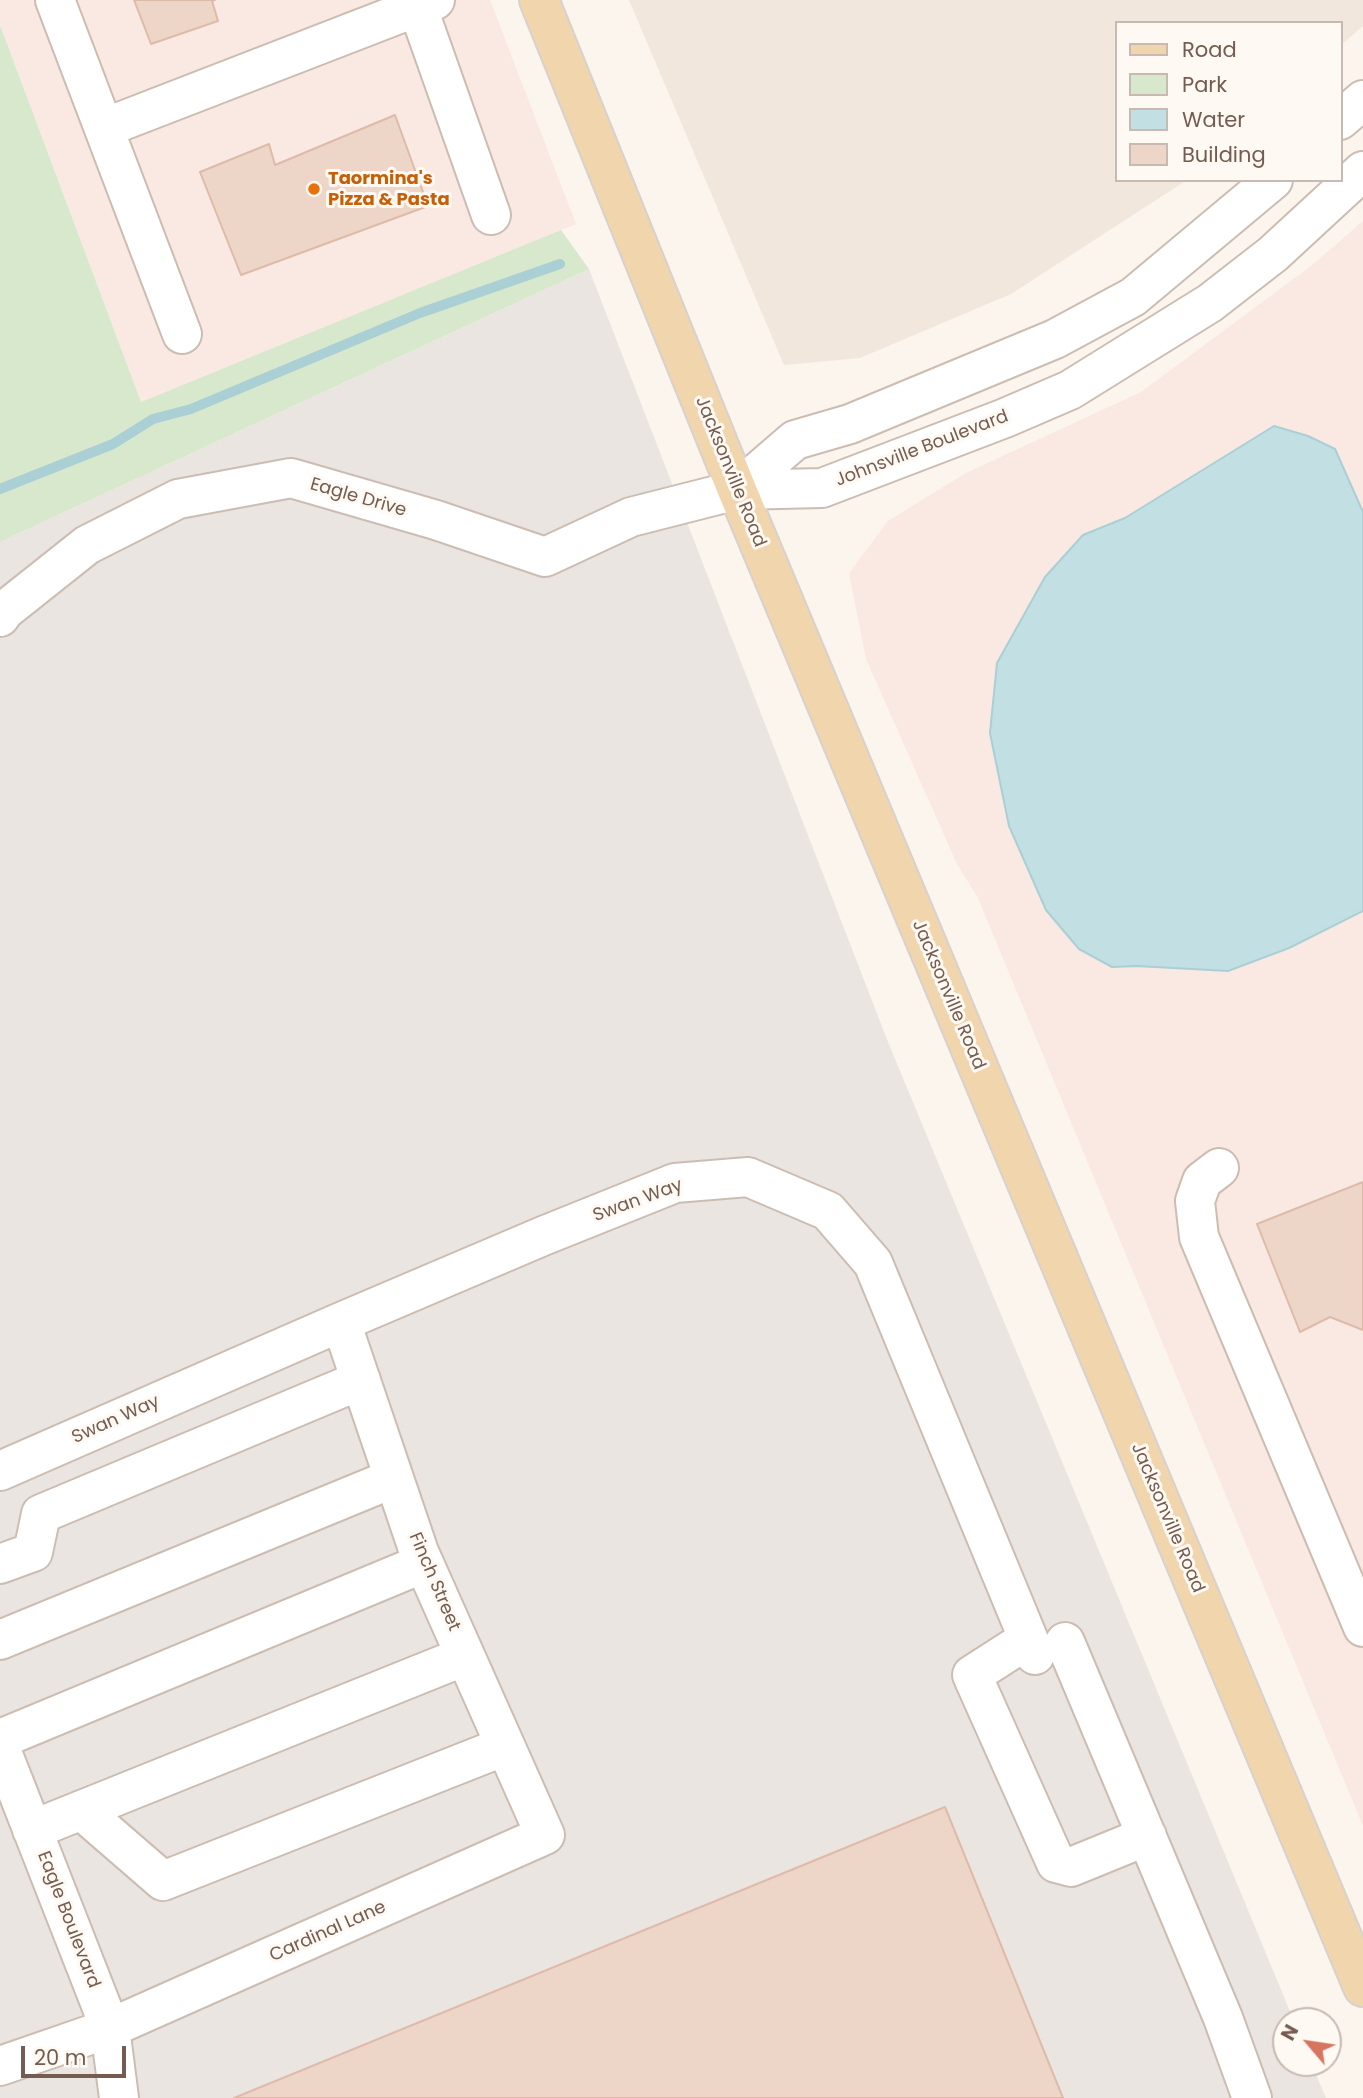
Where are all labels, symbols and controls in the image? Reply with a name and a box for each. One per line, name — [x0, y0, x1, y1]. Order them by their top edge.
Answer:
legend — [1114, 21, 1342, 182]
text: Road — [1182, 35, 1237, 64]
text: Park — [1182, 70, 1227, 99]
text: Water — [1182, 105, 1245, 134]
text: Building — [1182, 140, 1266, 169]
place label: Taormina's Pizza & Pasta — [328, 168, 450, 210]
marker: Taormina's Pizza & Pasta — [306, 181, 322, 197]
street label: Jacksonville Road — [690, 394, 770, 550]
street label: Johnsville Boulevard — [832, 406, 1012, 492]
street label: Eagle Drive — [307, 474, 409, 522]
street label: Jacksonville Road — [907, 917, 989, 1073]
street label: Swan Way — [590, 1175, 686, 1227]
street label: Swan Way — [69, 1391, 163, 1449]
street label: Jacksonville Road — [1126, 1440, 1208, 1596]
street label: Finch Street — [404, 1529, 464, 1635]
street label: Eagle Boulevard — [32, 1849, 104, 1991]
street label: Cardinal Lane — [267, 1897, 389, 1967]
north arrow — [1272, 2007, 1342, 2077]
text: N — [1275, 2020, 1305, 2045]
scale bar — [24, 2032, 130, 2076]
text: 20 m — [34, 2043, 87, 2072]

